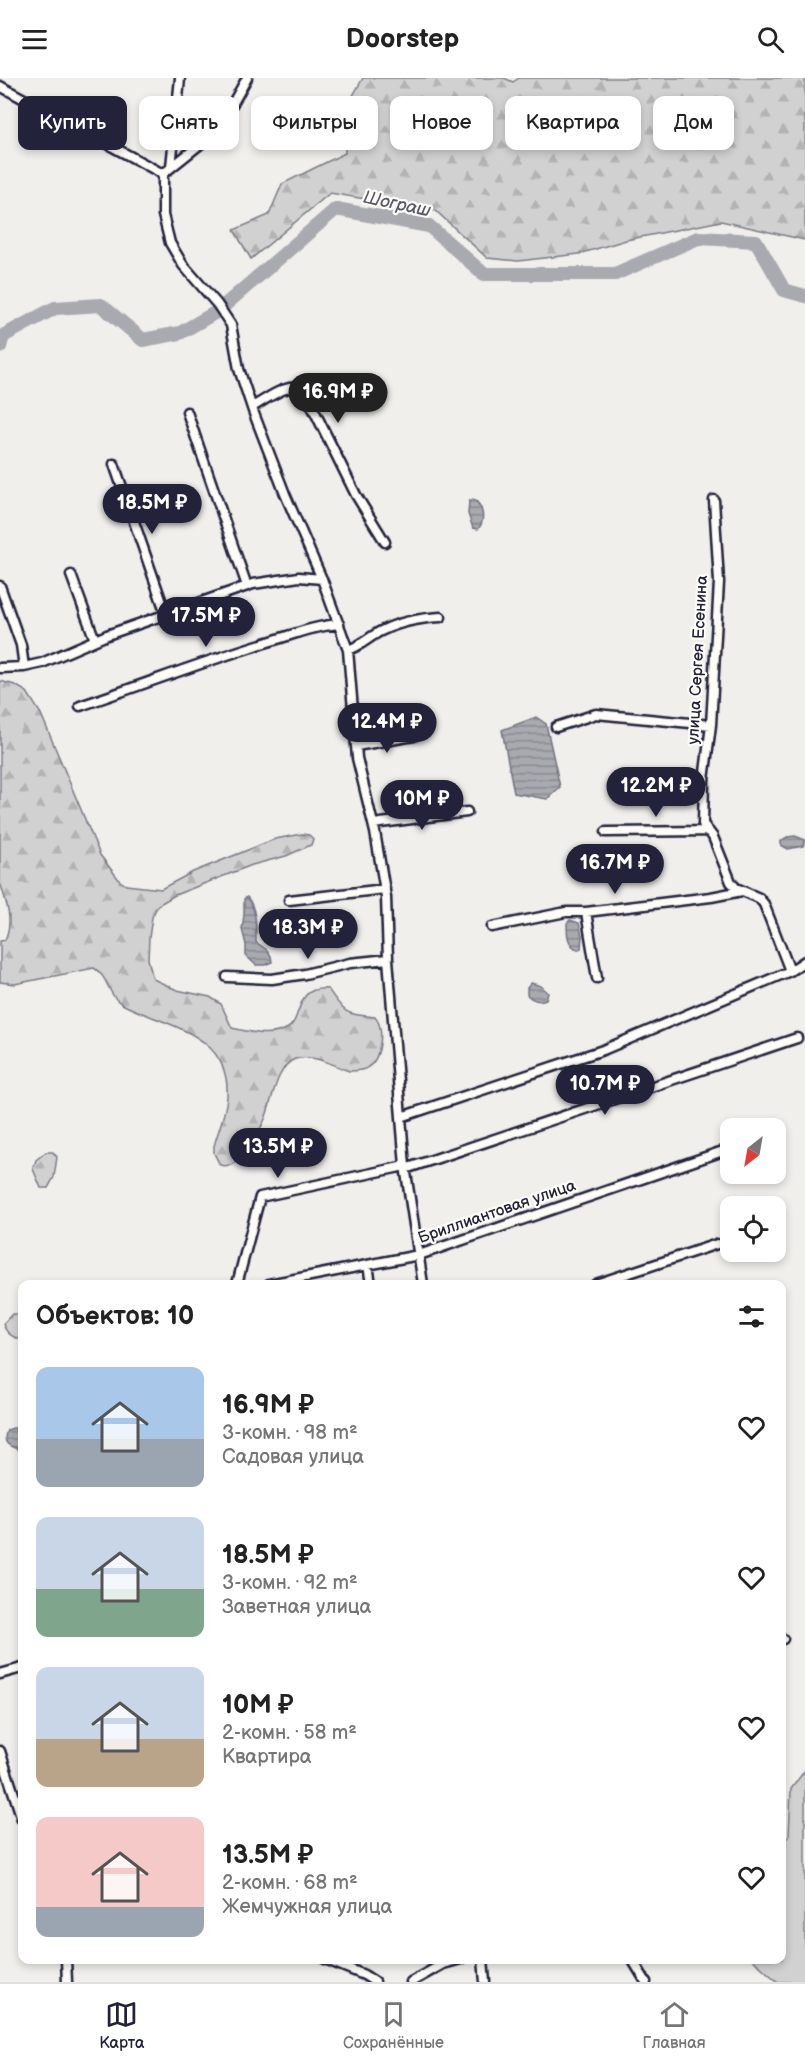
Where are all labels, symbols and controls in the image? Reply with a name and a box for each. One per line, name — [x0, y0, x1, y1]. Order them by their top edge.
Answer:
icon: menu — [18, 23, 51, 56]
text: Doorstep — [346, 23, 459, 55]
icon: search — [754, 23, 787, 56]
chip: Купить — [18, 96, 127, 150]
chip: Снять — [139, 96, 239, 150]
chip: Фильтры — [251, 96, 378, 150]
chip: Новое — [390, 96, 493, 150]
chip: Квартира — [505, 96, 641, 150]
chip: Дом — [653, 96, 734, 150]
water label: Шограш — [361, 187, 433, 221]
pin: 16.9M ₽ — [283, 373, 393, 424]
text: 16.9M ₽ — [303, 380, 373, 404]
pin: 18.5M ₽ — [97, 484, 207, 535]
text: 18.5M ₽ — [117, 491, 187, 515]
street label: улица Сергея Есенина — [684, 574, 712, 745]
pin: 17.5M ₽ — [151, 597, 261, 648]
text: 17.5M ₽ — [171, 604, 241, 628]
pin: 12.4M ₽ — [332, 703, 442, 754]
text: 12.4M ₽ — [352, 710, 422, 734]
pin: 12.2M ₽ — [601, 767, 711, 818]
text: 12.2M ₽ — [620, 774, 692, 798]
pin: 10M ₽ — [380, 780, 464, 831]
text: 10M ₽ — [394, 787, 450, 811]
pin: 16.7M ₽ — [560, 844, 670, 895]
text: 16.7M ₽ — [580, 851, 650, 875]
pin: 18.3M ₽ — [253, 909, 363, 960]
text: 18.3M ₽ — [273, 916, 343, 940]
pin: 10.7M ₽ — [550, 1065, 660, 1116]
text: 10.7M ₽ — [570, 1072, 640, 1096]
north arrow — [720, 1118, 786, 1184]
map controls — [720, 1118, 786, 1262]
pin: 13.5M ₽ — [223, 1128, 333, 1179]
text: 13.5M ₽ — [243, 1135, 313, 1159]
street label: Бриллиантовая улица — [416, 1176, 579, 1248]
button: locate — [720, 1196, 786, 1262]
icon: filters — [735, 1300, 768, 1333]
text: Объектов: 10 — [36, 1301, 194, 1332]
text: 16.9M ₽ — [222, 1390, 314, 1421]
icon: home — [84, 1391, 156, 1463]
icon: heart — [735, 1411, 768, 1444]
text: 3-комн. · 98 m² — [222, 1421, 358, 1445]
text: Садовая улица — [222, 1445, 364, 1469]
text: 18.5M ₽ — [222, 1540, 314, 1571]
icon: home — [84, 1541, 156, 1613]
icon: heart — [735, 1561, 768, 1594]
text: 3-комн. · 92 m² — [222, 1571, 358, 1595]
text: Заветная улица — [222, 1595, 371, 1619]
text: 10M ₽ — [222, 1690, 294, 1721]
icon: home — [84, 1691, 156, 1763]
icon: heart — [735, 1711, 768, 1744]
text: 2-комн. · 58 m² — [222, 1721, 357, 1745]
text: Квартира — [222, 1745, 312, 1769]
text: 13.5M ₽ — [222, 1840, 313, 1871]
icon: home — [84, 1841, 156, 1913]
icon: heart — [735, 1861, 768, 1894]
text: 2-комн. · 68 m² — [222, 1871, 358, 1895]
text: Жемчужная улица — [222, 1895, 392, 1919]
tab: Карта — [99, 1998, 144, 2053]
tab: Сохранённые — [343, 1998, 444, 2053]
tab: Главная — [643, 1998, 706, 2053]

